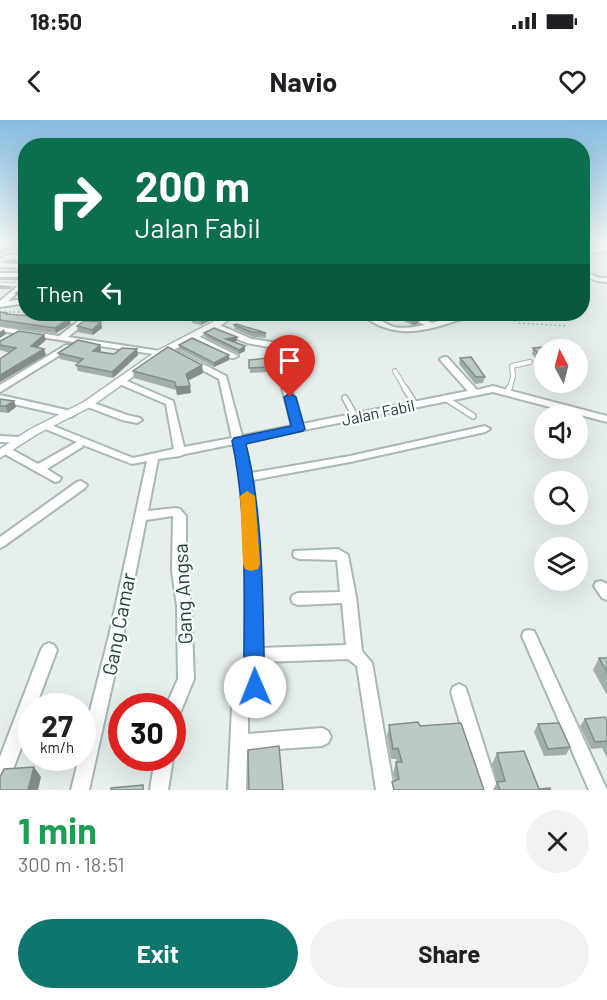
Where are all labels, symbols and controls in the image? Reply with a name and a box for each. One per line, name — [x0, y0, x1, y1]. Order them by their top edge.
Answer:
text: 18:50 — [30, 8, 82, 34]
icon: back — [18, 65, 51, 98]
text: Navio — [270, 65, 337, 97]
icon: heart — [556, 65, 589, 98]
text: 200 m — [135, 160, 250, 210]
icon: right — [36, 162, 114, 240]
text: Jalan Fabil — [135, 211, 260, 243]
icon: left — [96, 276, 129, 309]
text: Then — [36, 280, 84, 306]
pin — [264, 335, 315, 397]
north arrow — [534, 339, 588, 393]
map controls — [534, 339, 588, 591]
icon: arrive — [273, 344, 306, 377]
street label: Jalan Fabil — [340, 395, 416, 429]
button: sound — [534, 405, 588, 459]
button: search — [534, 471, 588, 525]
button: layers — [534, 537, 588, 591]
street label: Gang Angsa — [167, 543, 197, 645]
street label: Gang Camar — [96, 571, 140, 677]
position arrow — [223, 655, 287, 719]
speed limit sign: 30 — [108, 693, 186, 771]
text: 27 — [41, 707, 73, 743]
text: km/h — [40, 738, 74, 756]
text: 1 min — [18, 808, 97, 851]
button: close — [526, 810, 589, 873]
text: 300 m · 18:51 — [18, 852, 125, 876]
button: Exit — [18, 919, 298, 988]
button: Share — [310, 919, 589, 988]

